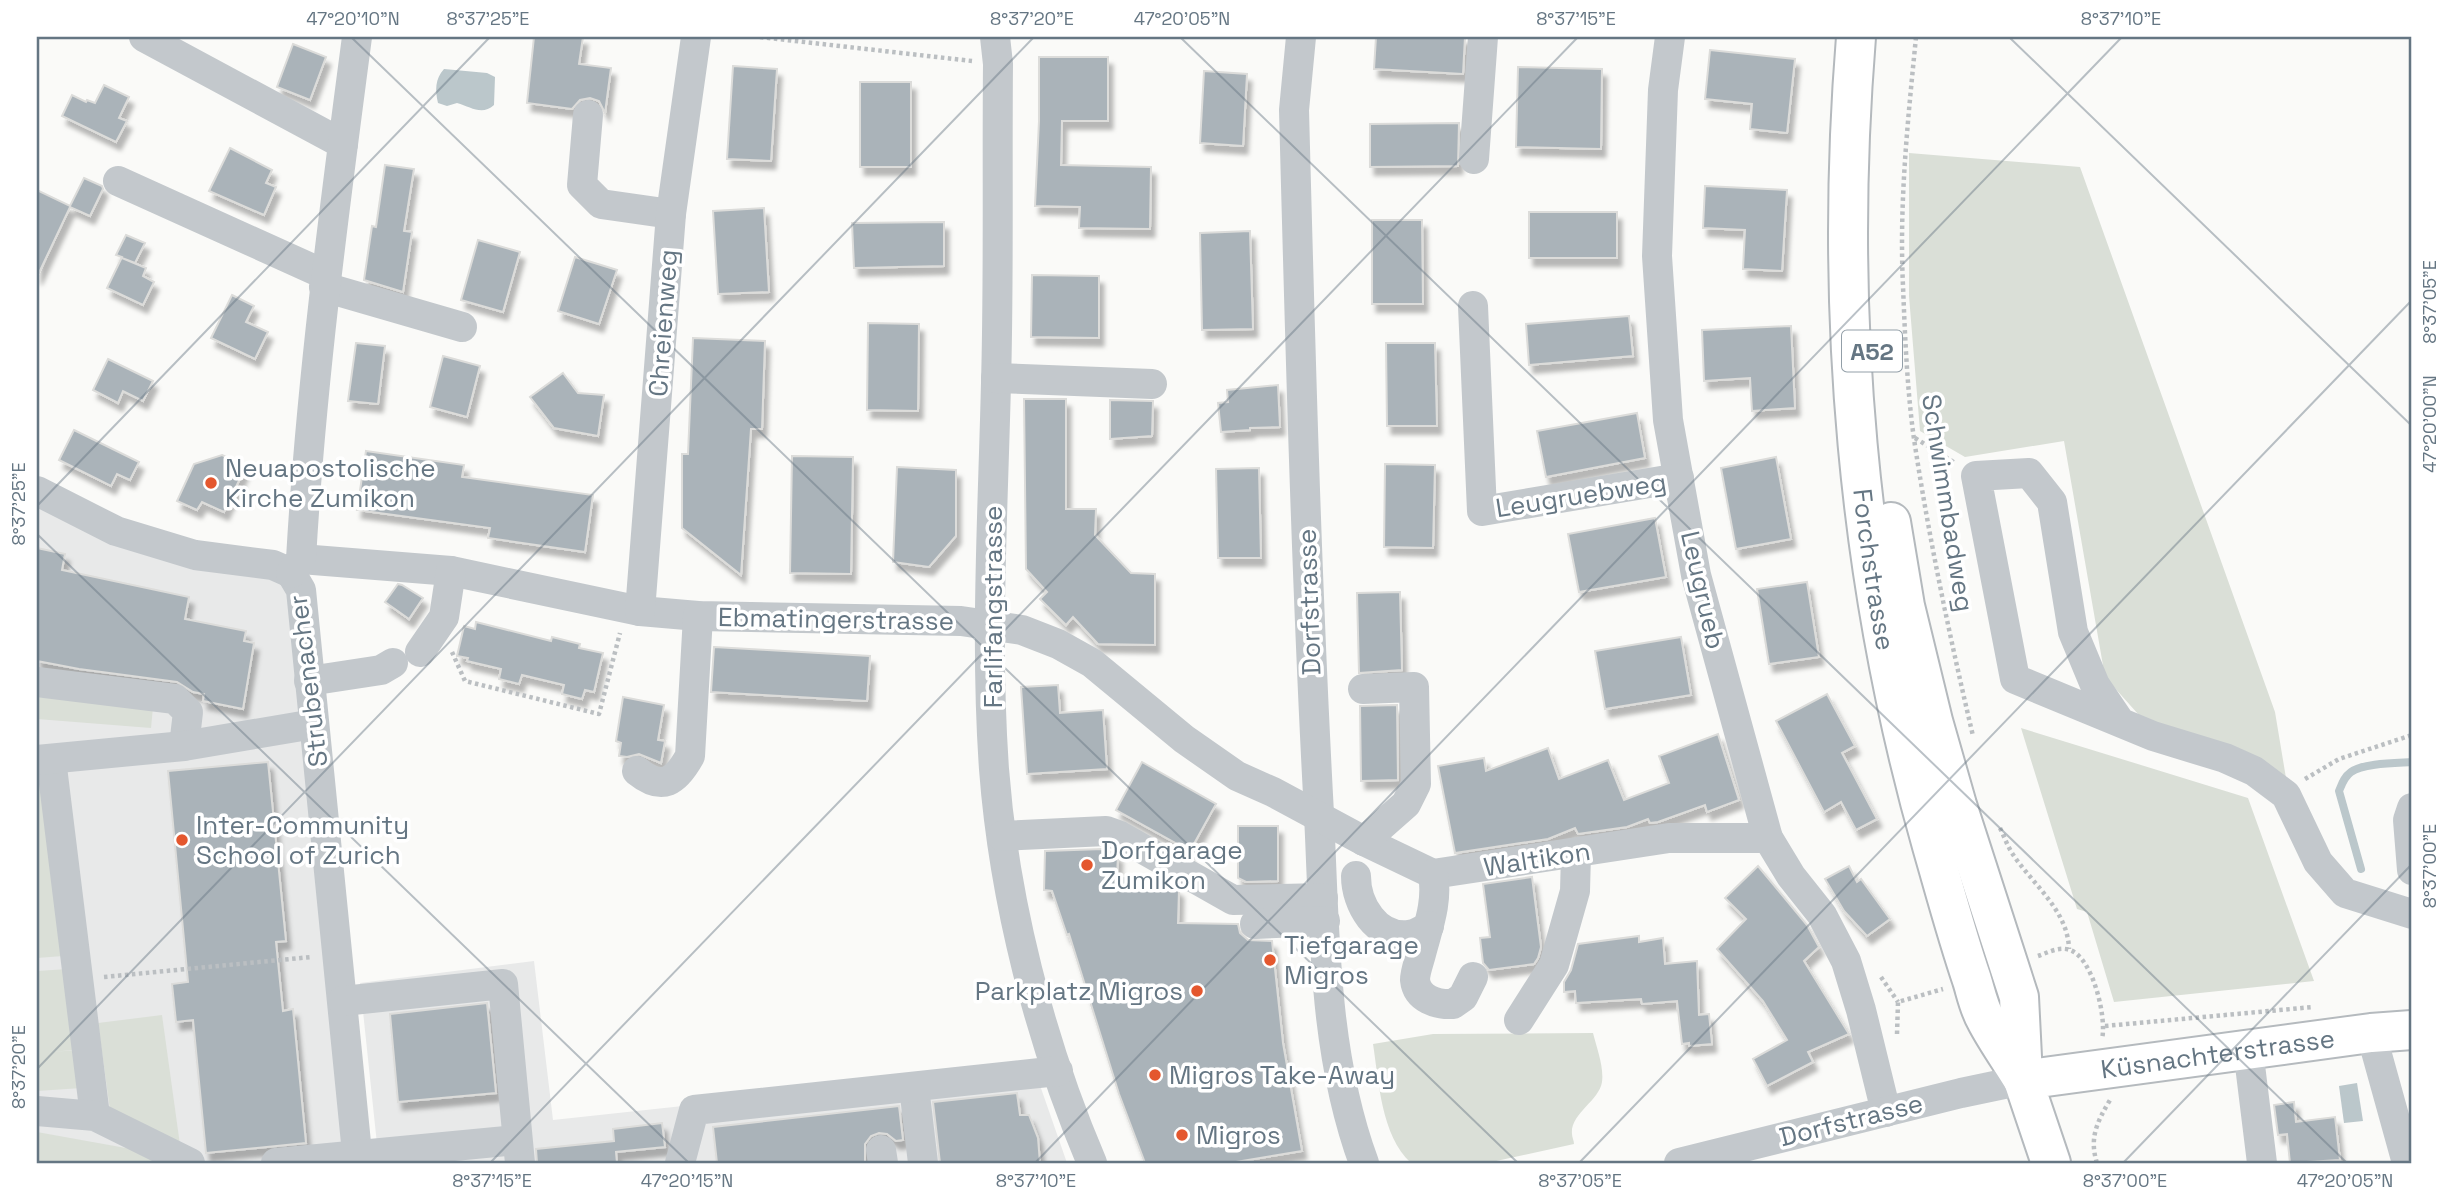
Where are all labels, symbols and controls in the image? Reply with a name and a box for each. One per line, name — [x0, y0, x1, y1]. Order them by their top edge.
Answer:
text: 47°20'10"N — [306, 7, 400, 30]
text: 8°37'25"E — [446, 7, 530, 30]
text: 8°37'20"E — [990, 7, 1074, 30]
text: 47°20'05"N — [1134, 7, 1230, 30]
text: 8°37'15"E — [1536, 7, 1616, 30]
text: 8°37'10"E — [2081, 7, 2161, 30]
street label: Chreienweg — [641, 248, 685, 398]
text: 8°37'05"E — [2418, 260, 2441, 344]
road number: A52 — [1842, 330, 1902, 372]
text: 47°20'00"N — [2418, 375, 2441, 473]
street label: Schwimmbadweg — [1914, 392, 1982, 614]
place label: Neuapostolische Kirche Zumikon — [225, 451, 436, 515]
text: 8°37'25"E — [7, 462, 30, 546]
street label: Leugruebweg — [1493, 465, 1669, 525]
marker: Neuapostolische Kirche Zumikon — [203, 475, 219, 491]
street label: Forchstrasse — [1845, 487, 1903, 653]
street label: Farlifangstrasse — [976, 506, 1010, 708]
street label: Dorfstrasse — [1289, 528, 1329, 676]
street label: Leugrueb — [1673, 528, 1733, 652]
street label: Strubenacher — [281, 593, 335, 769]
street label: Ebmatingerstrasse — [718, 600, 954, 638]
place label: Inter-Community School of Zurich — [196, 808, 409, 872]
text: 8°37'00"E — [2418, 824, 2441, 908]
marker: Inter-Community School of Zurich — [174, 832, 190, 848]
place label: Dorfgarage Zumikon — [1101, 833, 1243, 897]
street label: Waltikon — [1481, 834, 1593, 884]
marker: Dorfgarage Zumikon — [1079, 857, 1095, 873]
place label: Tiefgarage Migros — [1284, 928, 1419, 992]
marker: Tiefgarage Migros — [1262, 952, 1278, 968]
place label: Parkplatz Migros — [975, 974, 1183, 1008]
marker: Parkplatz Migros — [1189, 983, 1205, 999]
street label: Küsnachterstrasse — [2099, 1021, 2337, 1086]
text: 8°37'20"E — [7, 1025, 30, 1109]
place label: Migros Take-Away — [1169, 1058, 1395, 1092]
marker: Migros Take-Away — [1147, 1067, 1163, 1083]
street label: Dorfstrasse — [1776, 1086, 1926, 1154]
place label: Migros — [1196, 1118, 1281, 1152]
marker: Migros — [1174, 1127, 1190, 1143]
text: 8°37'15"E — [452, 1169, 532, 1192]
text: 47°20'15"N — [641, 1169, 733, 1192]
text: 8°37'10"E — [996, 1169, 1076, 1192]
text: 8°37'05"E — [1538, 1169, 1622, 1192]
text: 8°37'00"E — [2083, 1169, 2167, 1192]
text: 47°20'05"N — [2297, 1169, 2393, 1192]

